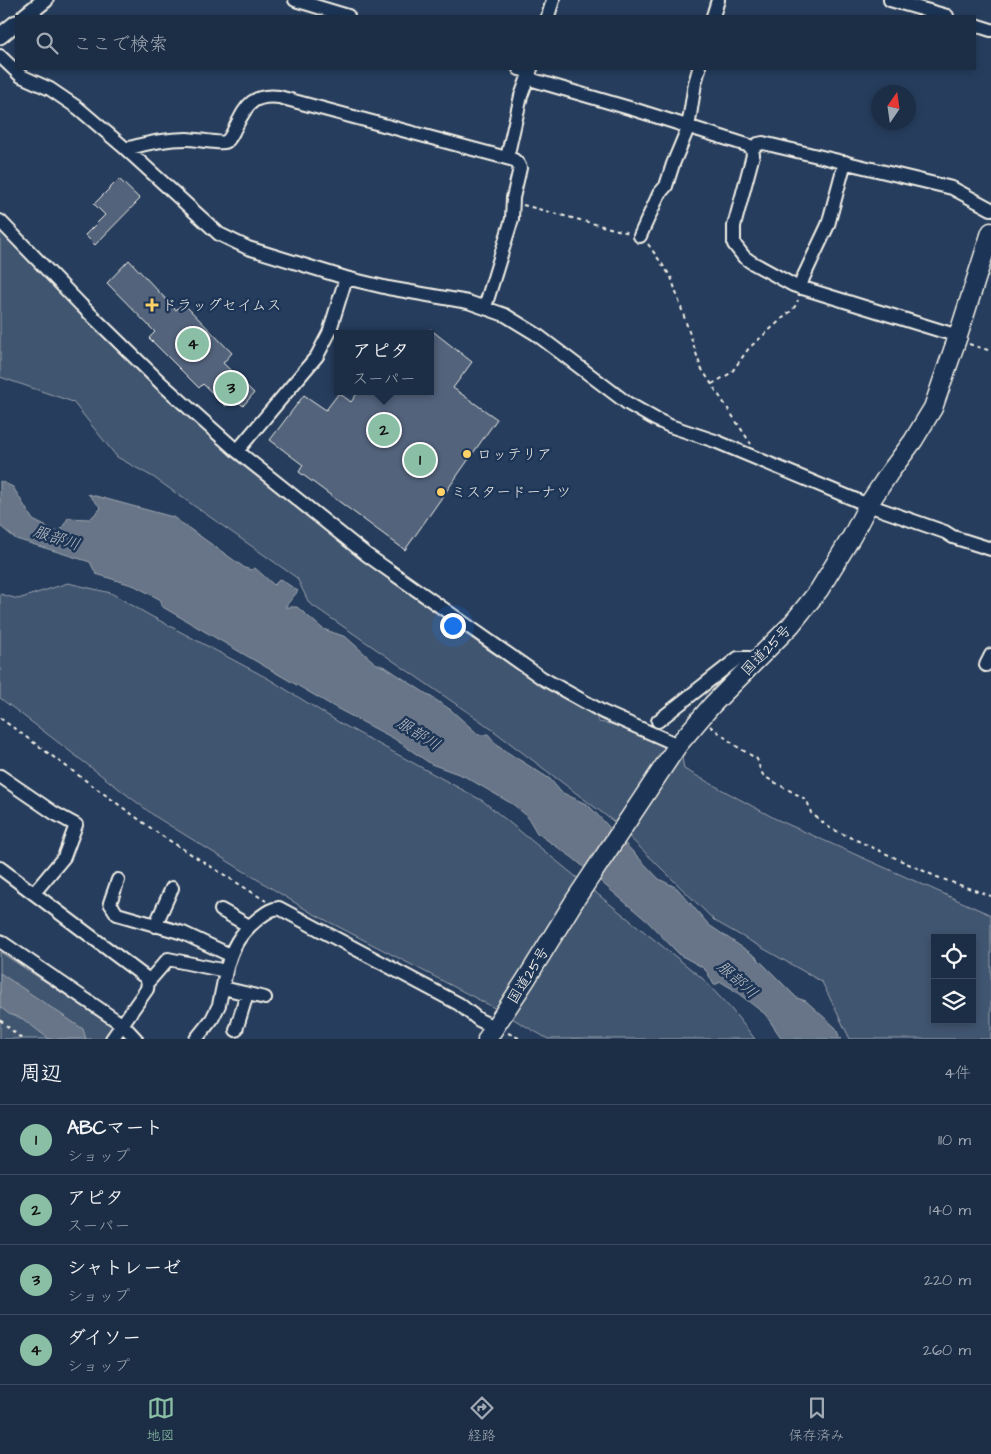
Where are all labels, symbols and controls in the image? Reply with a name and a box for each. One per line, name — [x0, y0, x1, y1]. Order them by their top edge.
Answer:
search box — [15, 15, 976, 70]
icon: search — [33, 29, 61, 57]
text: ここで検索 — [73, 31, 168, 58]
north arrow — [871, 85, 916, 130]
place label: ドラッグセイムス — [162, 295, 281, 316]
marker: ドラッグセイムス — [146, 299, 158, 311]
pin: 4 — [177, 325, 209, 363]
popup — [334, 330, 434, 395]
text: アピタ — [352, 338, 409, 365]
text: スーパー — [352, 368, 416, 390]
pin: 3 — [215, 369, 247, 407]
pin: 2 — [368, 411, 400, 449]
pin: 1 — [404, 441, 436, 479]
place label: ロッテリア — [477, 444, 552, 465]
marker: ロッテリア — [461, 448, 473, 460]
place label: ミスタードーナツ — [451, 482, 571, 503]
marker: ミスタードーナツ — [435, 486, 447, 498]
water label: 服部川 — [30, 520, 83, 556]
your location — [440, 613, 466, 639]
street label: 国道25号 — [737, 620, 796, 681]
water label: 服部川 — [392, 712, 445, 756]
map controls — [931, 934, 976, 1024]
button: locate — [931, 934, 976, 979]
street label: 国道25号 — [503, 942, 554, 1008]
water label: 服部川 — [712, 956, 763, 1004]
button: layers — [931, 979, 976, 1024]
text: 周辺 — [20, 1059, 62, 1088]
text: 4件 — [944, 1062, 971, 1084]
text: ABCマート — [67, 1115, 163, 1142]
text: 1 — [35, 1129, 37, 1151]
text: 110 m — [938, 1129, 971, 1151]
text: ショップ — [67, 1145, 130, 1167]
text: アピタ — [67, 1185, 124, 1212]
text: 2 — [31, 1199, 41, 1221]
text: 140 m — [929, 1199, 971, 1221]
text: スーパー — [67, 1215, 130, 1237]
text: シャトレーゼ — [67, 1255, 181, 1282]
text: 3 — [32, 1269, 40, 1291]
text: 220 m — [924, 1269, 971, 1291]
text: ショップ — [67, 1285, 130, 1307]
text: ダイソー — [67, 1325, 141, 1352]
text: 4 — [31, 1339, 41, 1361]
text: 260 m — [923, 1339, 971, 1361]
text: ショップ — [67, 1355, 130, 1377]
tab: 地図 — [147, 1394, 175, 1446]
tab: 経路 — [468, 1394, 496, 1446]
tab: 保存済み — [789, 1394, 845, 1446]

